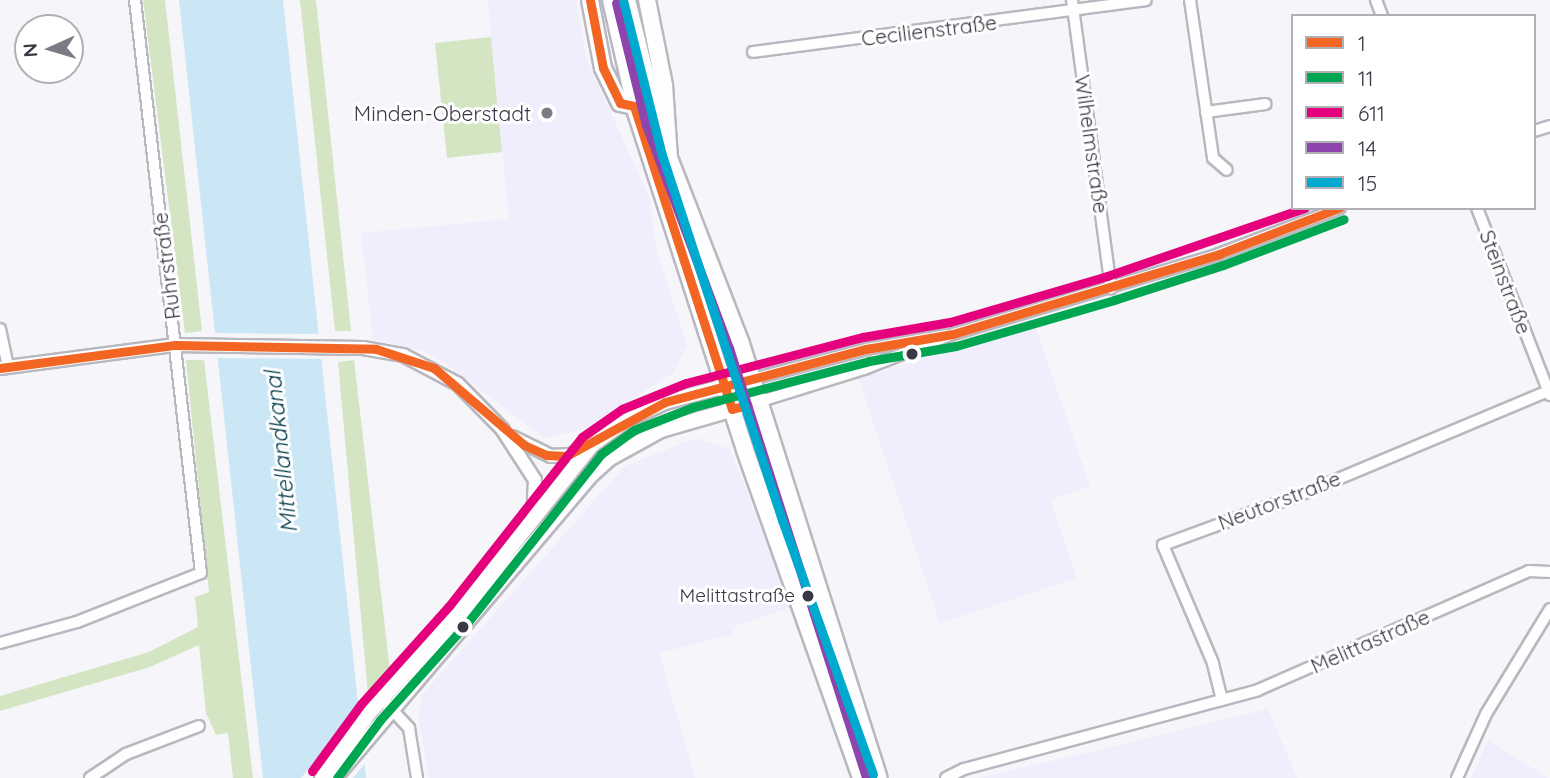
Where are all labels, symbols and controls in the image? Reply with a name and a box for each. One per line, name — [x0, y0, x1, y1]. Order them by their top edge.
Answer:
street label: Cecilienstraße — [860, 9, 998, 51]
north arrow — [14, 14, 84, 84]
legend — [1291, 14, 1536, 210]
text: 1 — [1358, 30, 1366, 56]
text: N — [18, 43, 43, 58]
text: 11 — [1358, 65, 1374, 91]
street label: Wilhelmstraße — [1070, 73, 1114, 215]
place label: Minden-Oberstadt — [354, 100, 531, 126]
text: 611 — [1358, 100, 1385, 126]
marker: Minden-Oberstadt — [537, 103, 557, 123]
text: 14 — [1358, 135, 1377, 161]
text: 15 — [1358, 170, 1377, 196]
street label: Ruhrstraße — [147, 211, 185, 321]
street label: Steinstraße — [1475, 226, 1537, 338]
unlabelled marker — [905, 347, 919, 361]
water label: Mittellandkanal — [259, 370, 303, 534]
street label: Neutorstraße — [1214, 465, 1344, 535]
place label: Melittastraße — [680, 585, 795, 607]
marker: Melittastraße — [801, 589, 815, 603]
street label: Melittastraße — [1307, 604, 1433, 678]
unlabelled marker — [456, 620, 470, 634]

